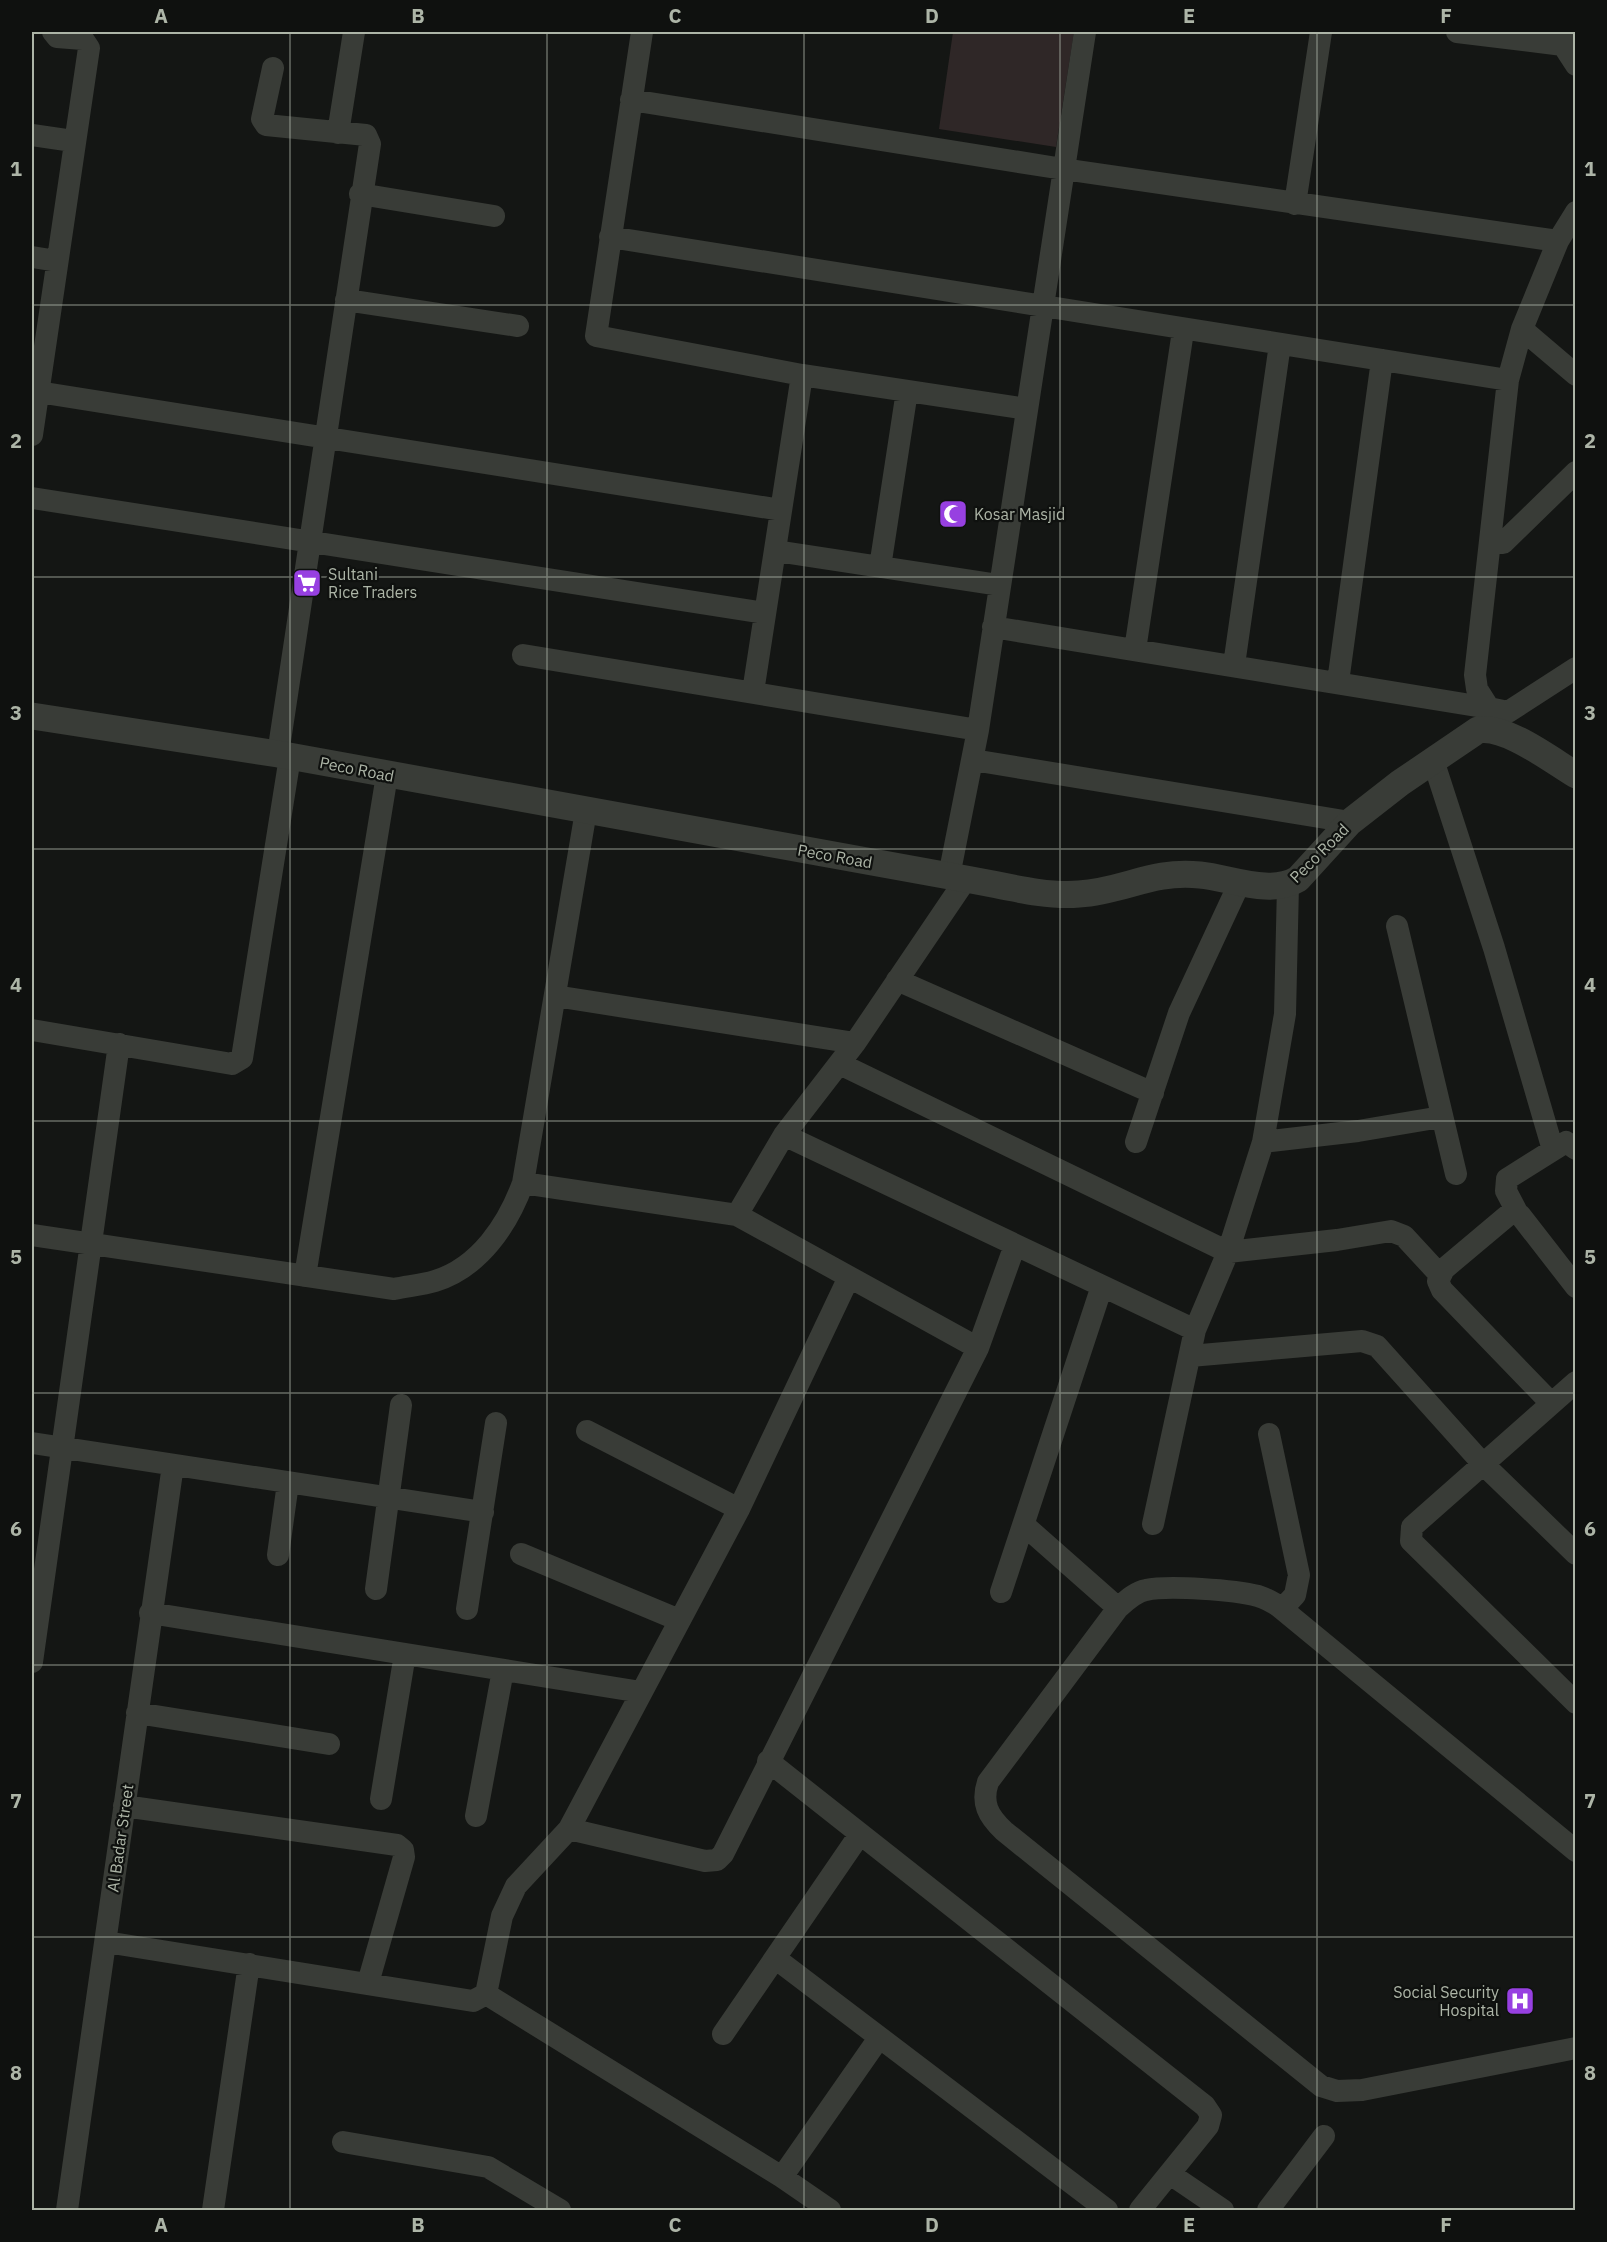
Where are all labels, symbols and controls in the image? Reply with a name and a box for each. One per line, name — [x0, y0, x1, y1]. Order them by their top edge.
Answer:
text: A — [154, 2, 168, 29]
text: B — [411, 2, 425, 29]
text: C — [668, 2, 682, 29]
text: D — [925, 2, 939, 29]
text: E — [1183, 2, 1195, 29]
text: F — [1440, 2, 1452, 29]
text: 1 — [10, 155, 22, 182]
text: 1 — [1584, 155, 1596, 182]
text: 2 — [10, 427, 22, 454]
text: 2 — [1584, 427, 1596, 454]
mosque icon: Kosar Masjid — [937, 498, 969, 530]
place label: Kosar Masjid — [974, 504, 1065, 524]
place label: Sultani Rice Traders — [328, 564, 417, 602]
supermarket icon: Sultani Rice Traders — [291, 567, 323, 599]
text: 3 — [10, 699, 22, 726]
text: 3 — [1584, 699, 1596, 726]
street label: Peco Road — [318, 752, 396, 786]
street label: Peco Road — [1285, 819, 1353, 887]
street label: Peco Road — [796, 840, 874, 872]
text: 4 — [10, 971, 22, 998]
text: 4 — [1584, 971, 1596, 998]
text: 5 — [10, 1243, 22, 1270]
text: 5 — [1584, 1243, 1596, 1270]
text: 6 — [10, 1515, 22, 1542]
text: 6 — [1584, 1515, 1596, 1542]
street label: Al Badar Street — [103, 1783, 137, 1893]
text: 7 — [10, 1787, 22, 1814]
text: 7 — [1584, 1787, 1596, 1814]
place label: Social Security Hospital — [1393, 1982, 1499, 2020]
hospital icon: Social Security Hospital — [1504, 1985, 1536, 2017]
text: 8 — [10, 2059, 22, 2086]
text: 8 — [1584, 2059, 1596, 2086]
text: A — [154, 2211, 168, 2238]
text: B — [411, 2211, 425, 2238]
text: C — [668, 2211, 682, 2238]
text: D — [925, 2211, 939, 2238]
text: E — [1183, 2211, 1195, 2238]
text: F — [1440, 2211, 1452, 2238]

